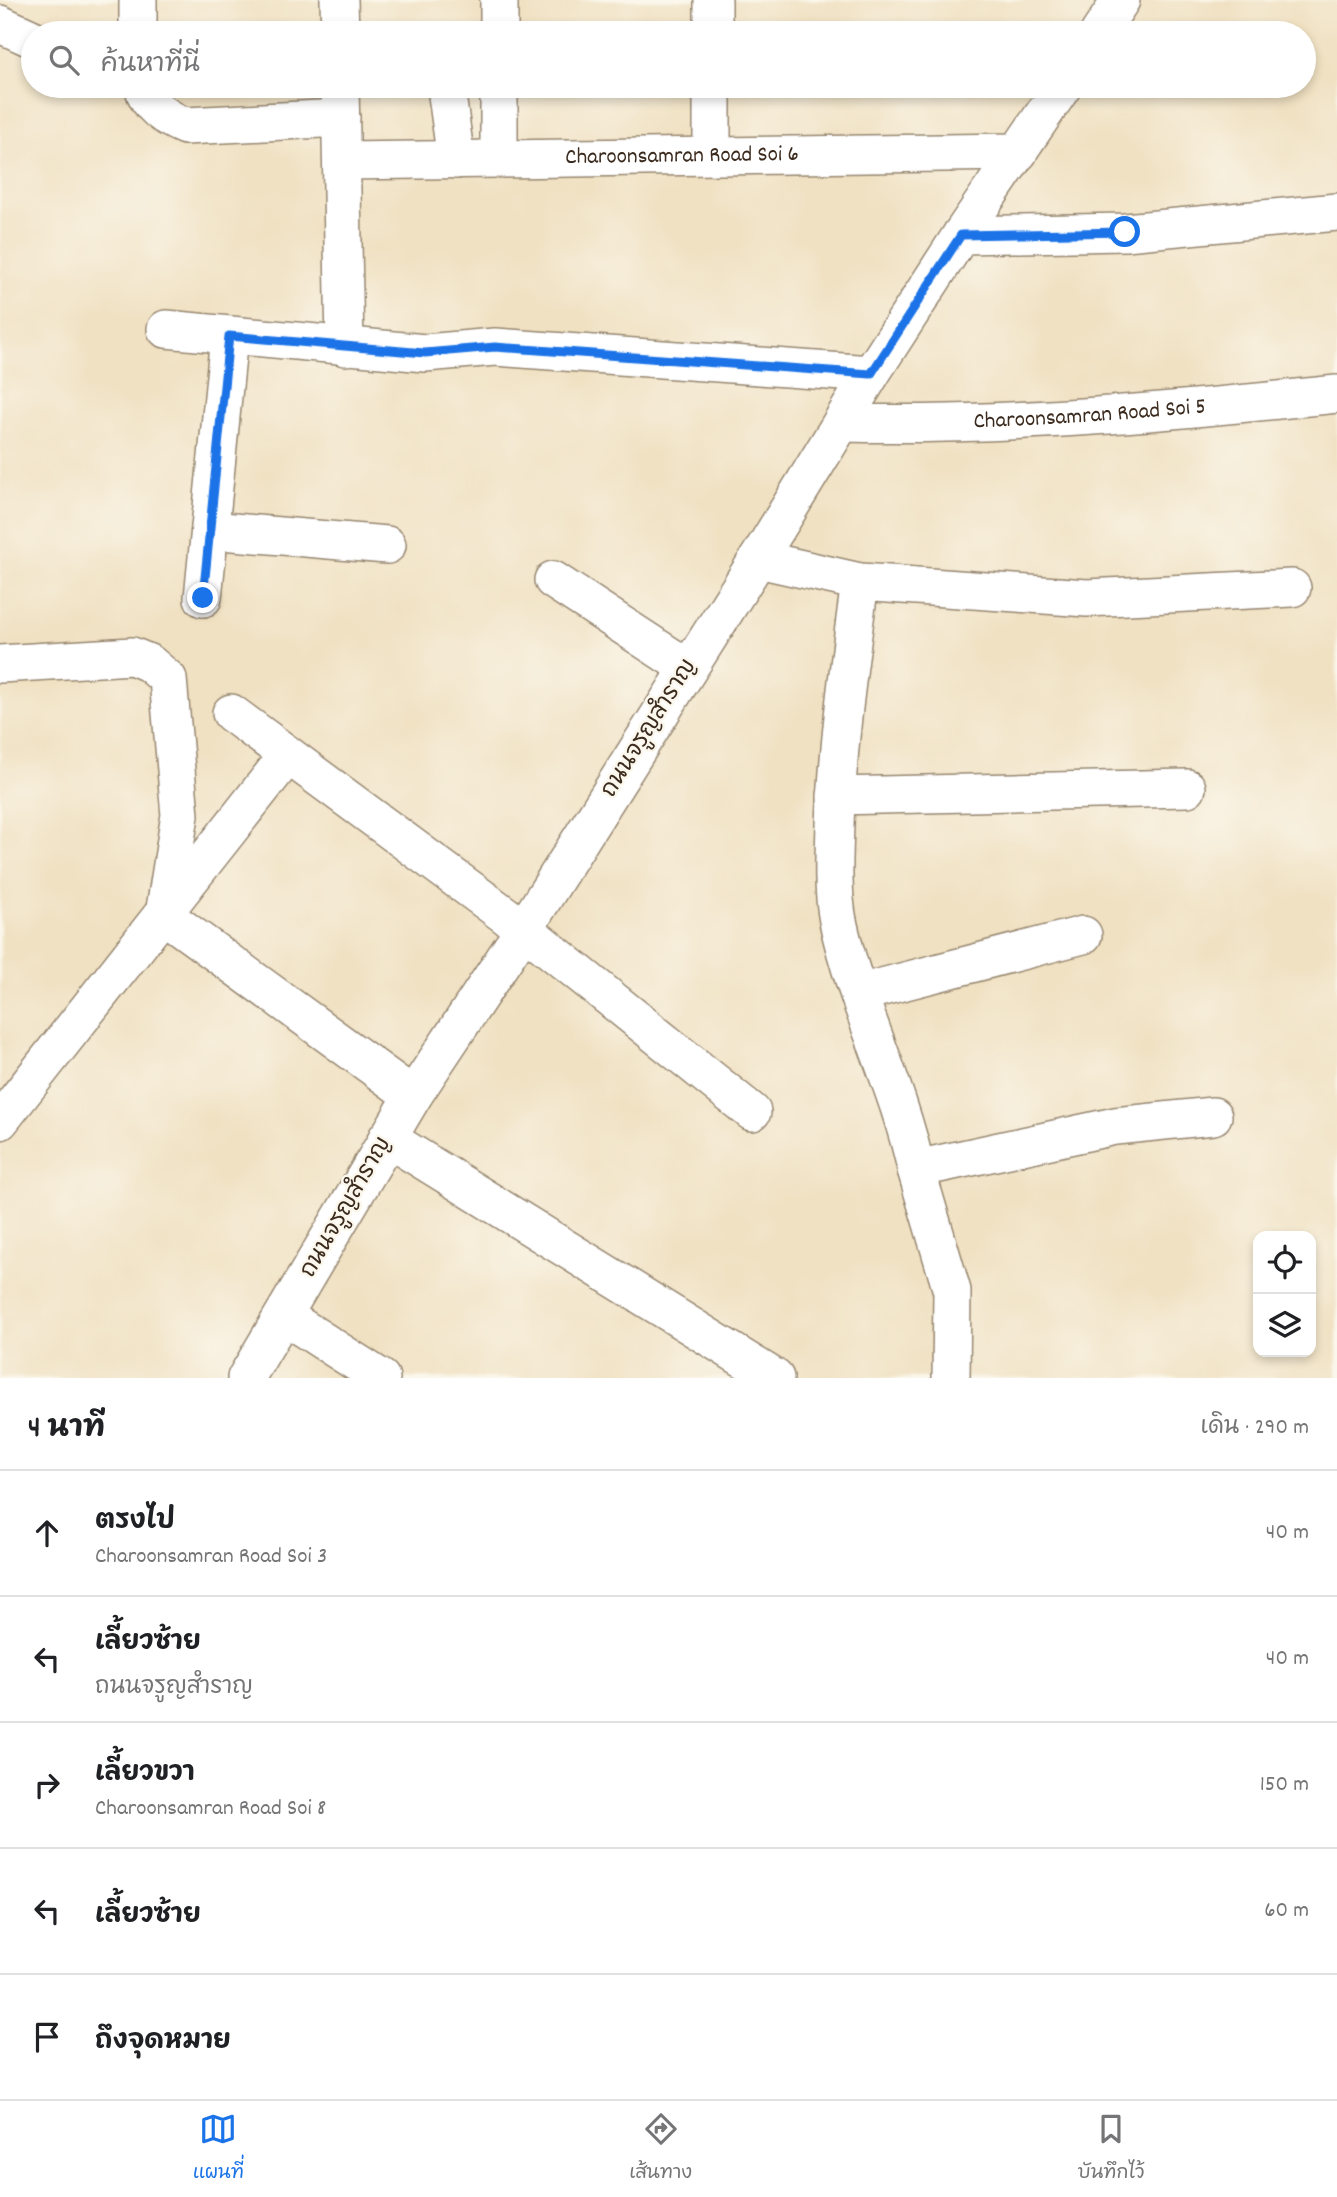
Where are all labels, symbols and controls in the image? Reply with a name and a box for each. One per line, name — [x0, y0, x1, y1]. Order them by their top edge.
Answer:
search box — [21, 21, 1316, 98]
icon: search — [45, 41, 83, 79]
text: ค้นหาที่นี่ — [101, 47, 200, 84]
street label: Charoonsamran Road Soi 6 — [565, 138, 799, 175]
route start — [1109, 216, 1140, 247]
street label: Charoonsamran Road Soi 5 — [973, 391, 1207, 439]
route end — [187, 582, 218, 613]
street label: ถนนจรูญสำราญ — [592, 652, 706, 805]
street label: ถนนจรูญสำราญ — [291, 1130, 401, 1285]
map controls — [1253, 1231, 1316, 1357]
button: locate — [1253, 1231, 1316, 1294]
button: layers — [1253, 1294, 1316, 1357]
text: 4 นาที — [28, 1409, 105, 1452]
text: เดิน · 290 m — [1201, 1412, 1309, 1445]
text: ตรงไป — [95, 1504, 175, 1541]
icon: ahead — [28, 1514, 66, 1552]
text: 40 m — [1266, 1517, 1309, 1550]
text: Charoonsamran Road Soi 3 — [95, 1541, 327, 1574]
text: เลี้ยวซ้าย — [95, 1625, 201, 1662]
icon: left — [28, 1640, 66, 1678]
text: 40 m — [1266, 1643, 1309, 1676]
text: ถนนจรูญสำราญ — [95, 1672, 253, 1705]
text: เลี้ยวขวา — [95, 1756, 195, 1793]
icon: right — [28, 1766, 66, 1804]
text: 150 m — [1260, 1769, 1309, 1802]
text: Charoonsamran Road Soi 8 — [95, 1793, 326, 1826]
icon: left — [28, 1892, 66, 1930]
text: 60 m — [1264, 1895, 1309, 1928]
text: เลี้ยวซ้าย — [95, 1898, 201, 1935]
icon: arrive — [28, 2018, 66, 2056]
text: ถึงจุดหมาย — [95, 2024, 231, 2061]
tab: แผนที่ — [193, 2110, 244, 2188]
tab: เส้นทาง — [629, 2110, 692, 2188]
tab: บันทึกไว้ — [1078, 2110, 1144, 2188]

